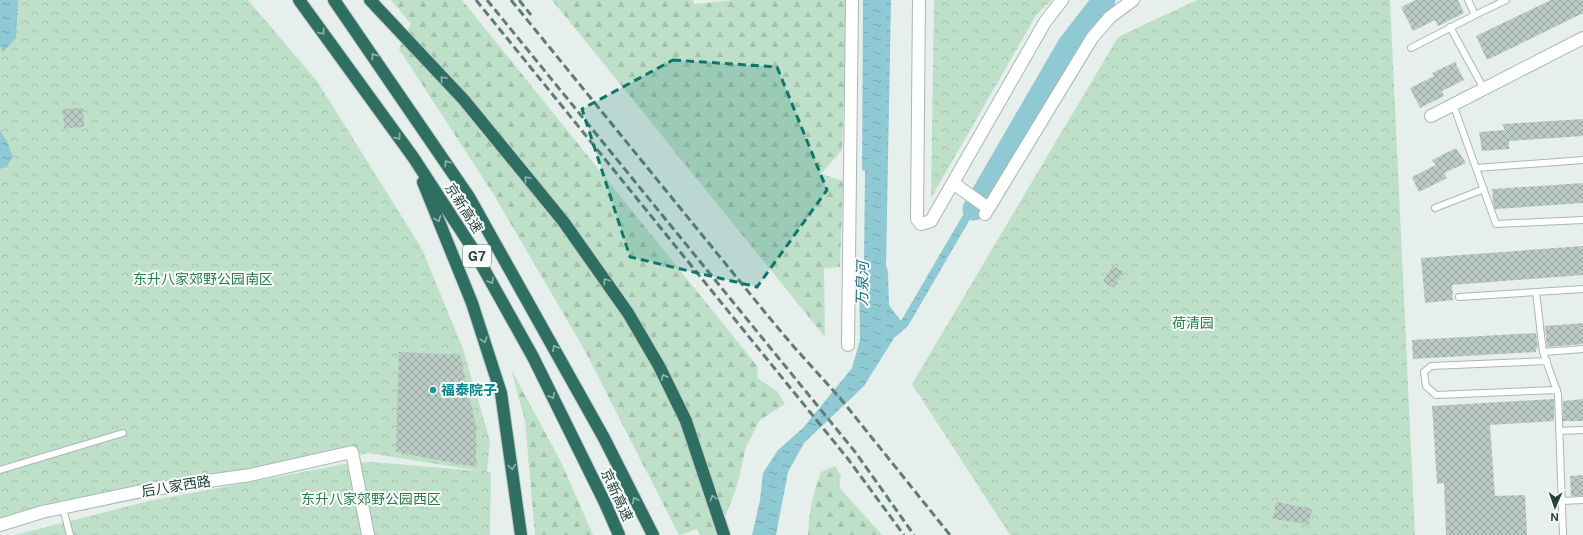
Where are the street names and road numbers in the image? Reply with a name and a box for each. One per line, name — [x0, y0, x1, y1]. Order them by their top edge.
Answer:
street label: 京新高速 — [442, 180, 486, 236]
road number: G7 — [463, 245, 491, 267]
street label: 京新高速 — [598, 466, 636, 524]
street label: 后八家西路 — [140, 473, 212, 499]

